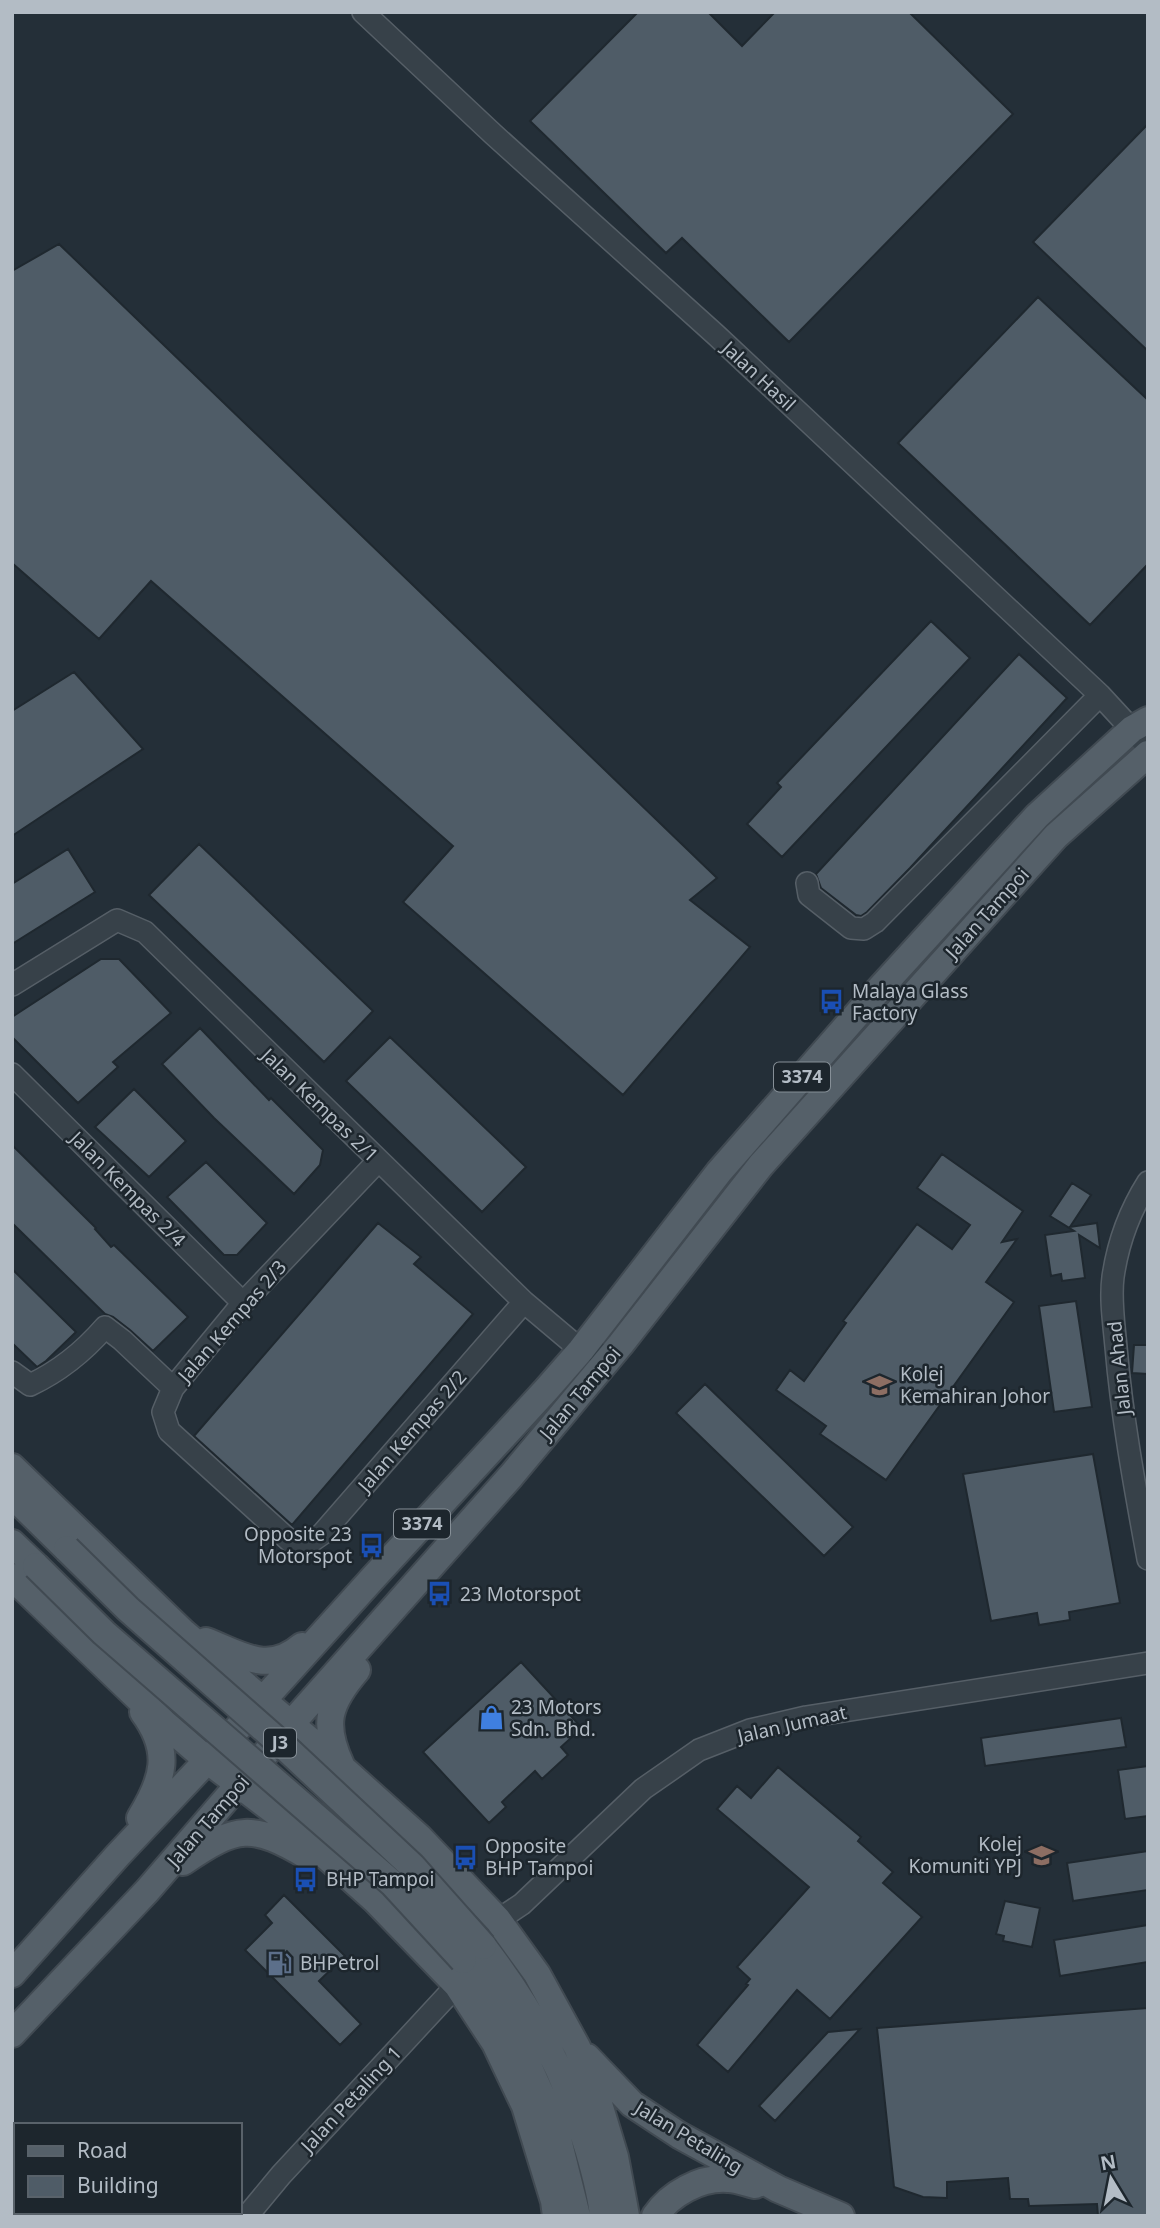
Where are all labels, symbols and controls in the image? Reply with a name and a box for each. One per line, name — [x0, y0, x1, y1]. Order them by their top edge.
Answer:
street label: Jalan Hasil — [715, 334, 801, 417]
street label: Jalan Tampoi — [938, 862, 1035, 965]
place label: Malaya Glass Factory — [852, 978, 968, 1026]
bus stop icon: Malaya Glass Factory — [818, 988, 846, 1016]
street label: Jalan Kempas 2/1 — [254, 1041, 384, 1168]
road number: 3374 — [774, 1062, 830, 1092]
street label: Jalan Kempas 2/4 — [63, 1124, 192, 1253]
street label: Jalan Kempas 2/3 — [171, 1255, 292, 1389]
street label: Jalan Ahad — [1101, 1320, 1137, 1418]
street label: Jalan Tampoi — [532, 1341, 626, 1446]
place label: Kolej Kemahiran Johor — [900, 1361, 1050, 1409]
street label: Jalan Kempas 2/2 — [351, 1365, 472, 1499]
school or university icon: Kolej Kemahiran Johor — [866, 1371, 894, 1399]
road number: 3374 — [394, 1510, 450, 1539]
place label: Opposite 23 Motorspot — [244, 1521, 352, 1569]
bus stop icon: Opposite 23 Motorspot — [358, 1531, 386, 1559]
bus stop icon: 23 Motorspot — [426, 1580, 454, 1608]
place label: 23 Motorspot — [460, 1581, 581, 1607]
place label: 23 Motors Sdn. Bhd. — [511, 1694, 602, 1742]
street label: Jalan Jumaat — [733, 1699, 849, 1750]
shop icon: 23 Motors Sdn. Bhd. — [477, 1704, 505, 1732]
road number: J3 — [264, 1728, 296, 1758]
street label: Jalan Tampoi — [160, 1770, 255, 1874]
place label: Kolej Komuniti YPJ — [908, 1831, 1022, 1879]
place label: Opposite BHP Tampoi — [485, 1833, 593, 1881]
school or university icon: Kolej Komuniti YPJ — [1028, 1841, 1056, 1869]
bus stop icon: Opposite BHP Tampoi — [451, 1843, 479, 1871]
bus stop icon: BHP Tampoi — [292, 1865, 320, 1893]
place label: BHP Tampoi — [326, 1866, 434, 1892]
fuel station icon: BHPetrol — [266, 1949, 294, 1977]
place label: BHPetrol — [300, 1950, 379, 1976]
street label: Jalan Petaling 1 — [293, 2040, 407, 2159]
street label: Jalan Petaling — [629, 2094, 748, 2179]
legend — [14, 2123, 242, 2214]
text: Road — [77, 2136, 127, 2164]
north arrow — [1076, 2144, 1146, 2214]
text: N — [1098, 2148, 1118, 2176]
text: Building — [77, 2171, 159, 2199]

